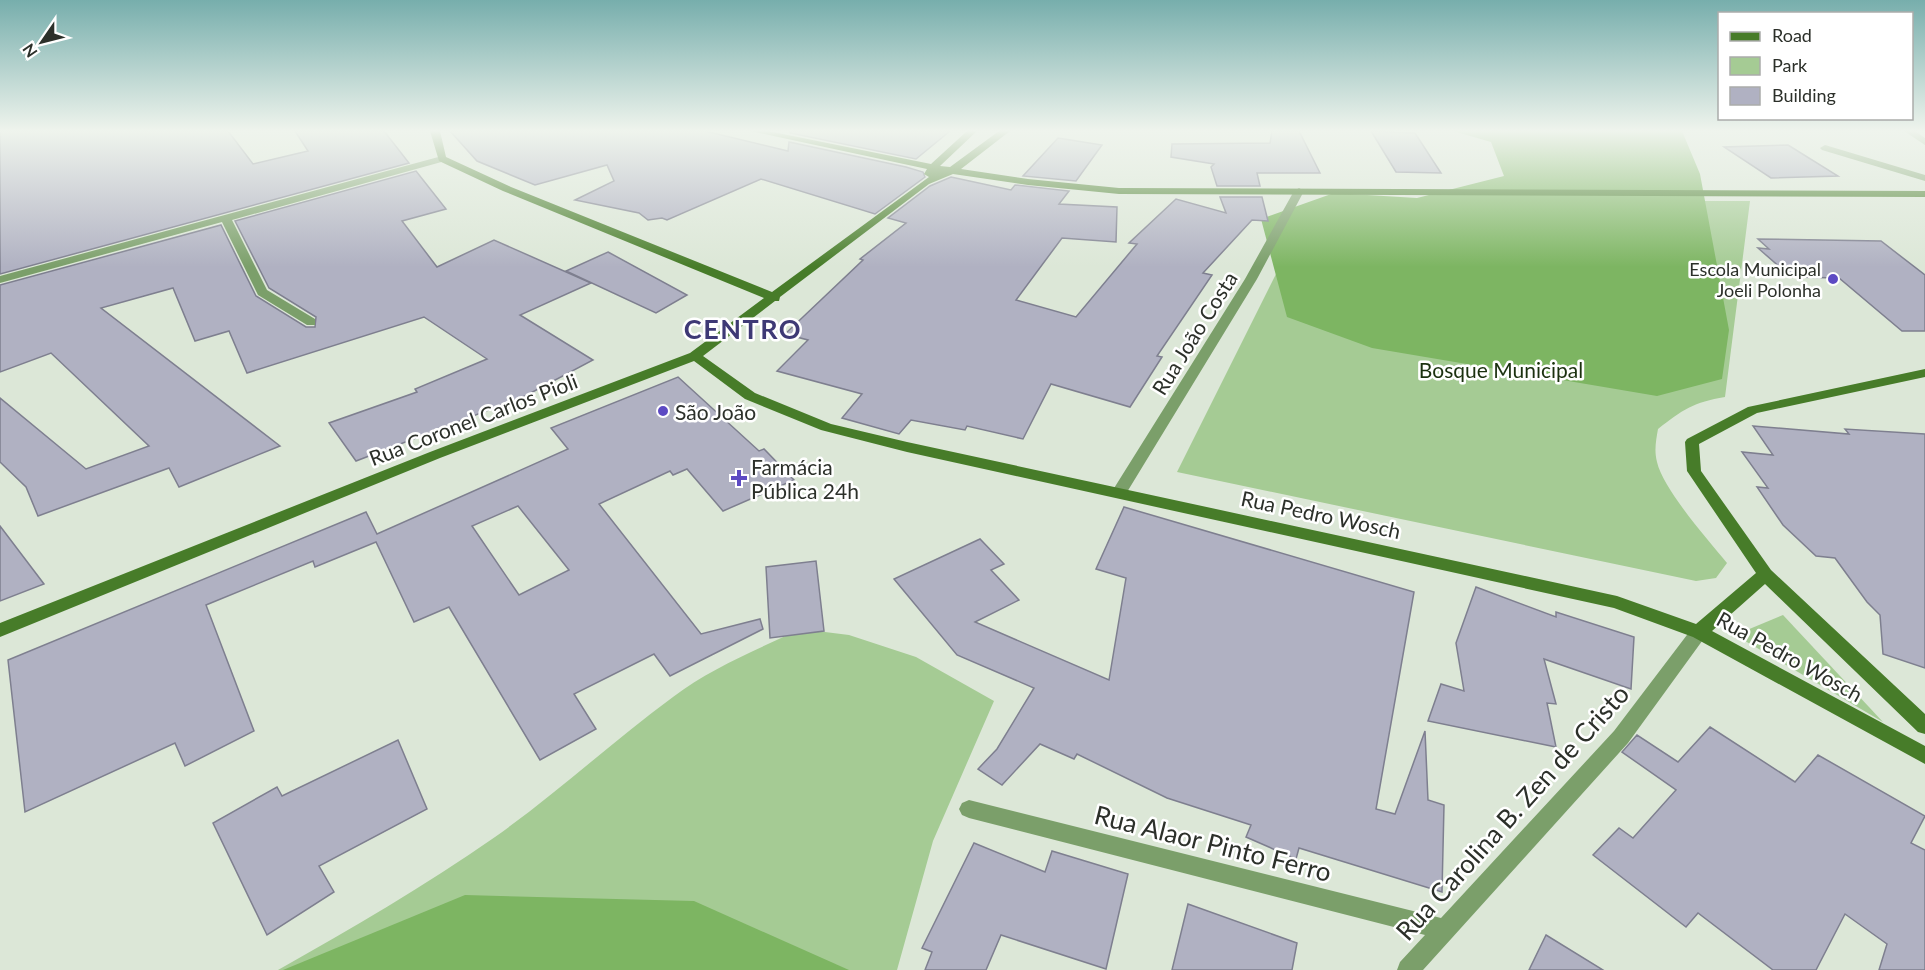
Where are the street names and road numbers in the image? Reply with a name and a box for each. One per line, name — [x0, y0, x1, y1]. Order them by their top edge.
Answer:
street label: Rua João Costa — [1146, 267, 1242, 399]
street label: Rua Coronel Carlos Pioli — [365, 368, 581, 470]
street label: Rua Pedro Wosch — [1239, 485, 1403, 543]
street label: Rua Pedro Wosch — [1713, 606, 1867, 706]
street label: Rua Carolina B. Zen de Cristo — [1389, 678, 1635, 946]
street label: Rua Alaor Pinto Ferro — [1091, 798, 1335, 888]

